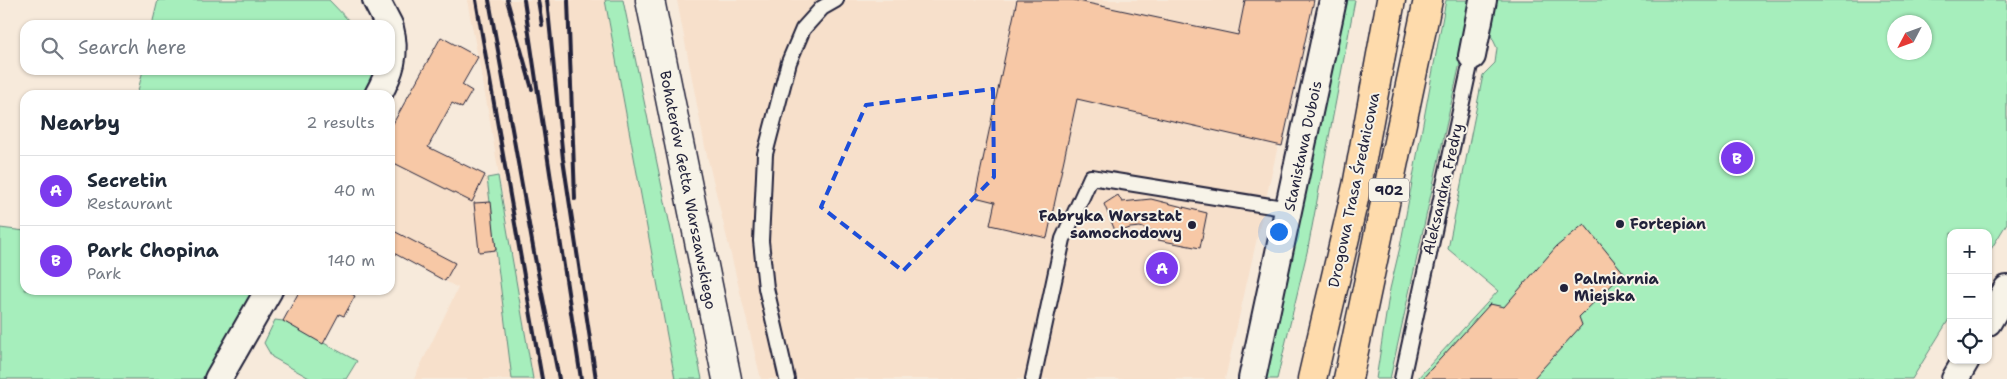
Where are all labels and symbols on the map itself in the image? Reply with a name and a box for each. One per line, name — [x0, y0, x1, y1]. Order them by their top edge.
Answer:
north arrow — [1887, 15, 1932, 60]
street label: Bohaterów Getta Warszawskiego — [655, 69, 721, 311]
street label: Stanisława Dubois — [1279, 79, 1327, 213]
street label: Drogowa Trasa Średnicowa — [1323, 90, 1385, 289]
street label: Aleksandra Fredry — [1418, 121, 1468, 257]
pin: B — [1721, 139, 1753, 177]
road number: 902 — [1369, 178, 1409, 202]
place label: Fabryka Warsztat samochodowy — [1039, 206, 1182, 243]
place label: Fortepian — [1630, 214, 1706, 234]
marker: Fortepian — [1614, 218, 1626, 230]
marker: Fabryka Warsztat samochodowy — [1186, 219, 1198, 231]
your location — [1266, 219, 1292, 245]
pin: A — [1146, 249, 1178, 287]
place label: Palmiarnia Miejska — [1574, 269, 1660, 306]
marker: Palmiarnia Miejska — [1558, 282, 1570, 294]

